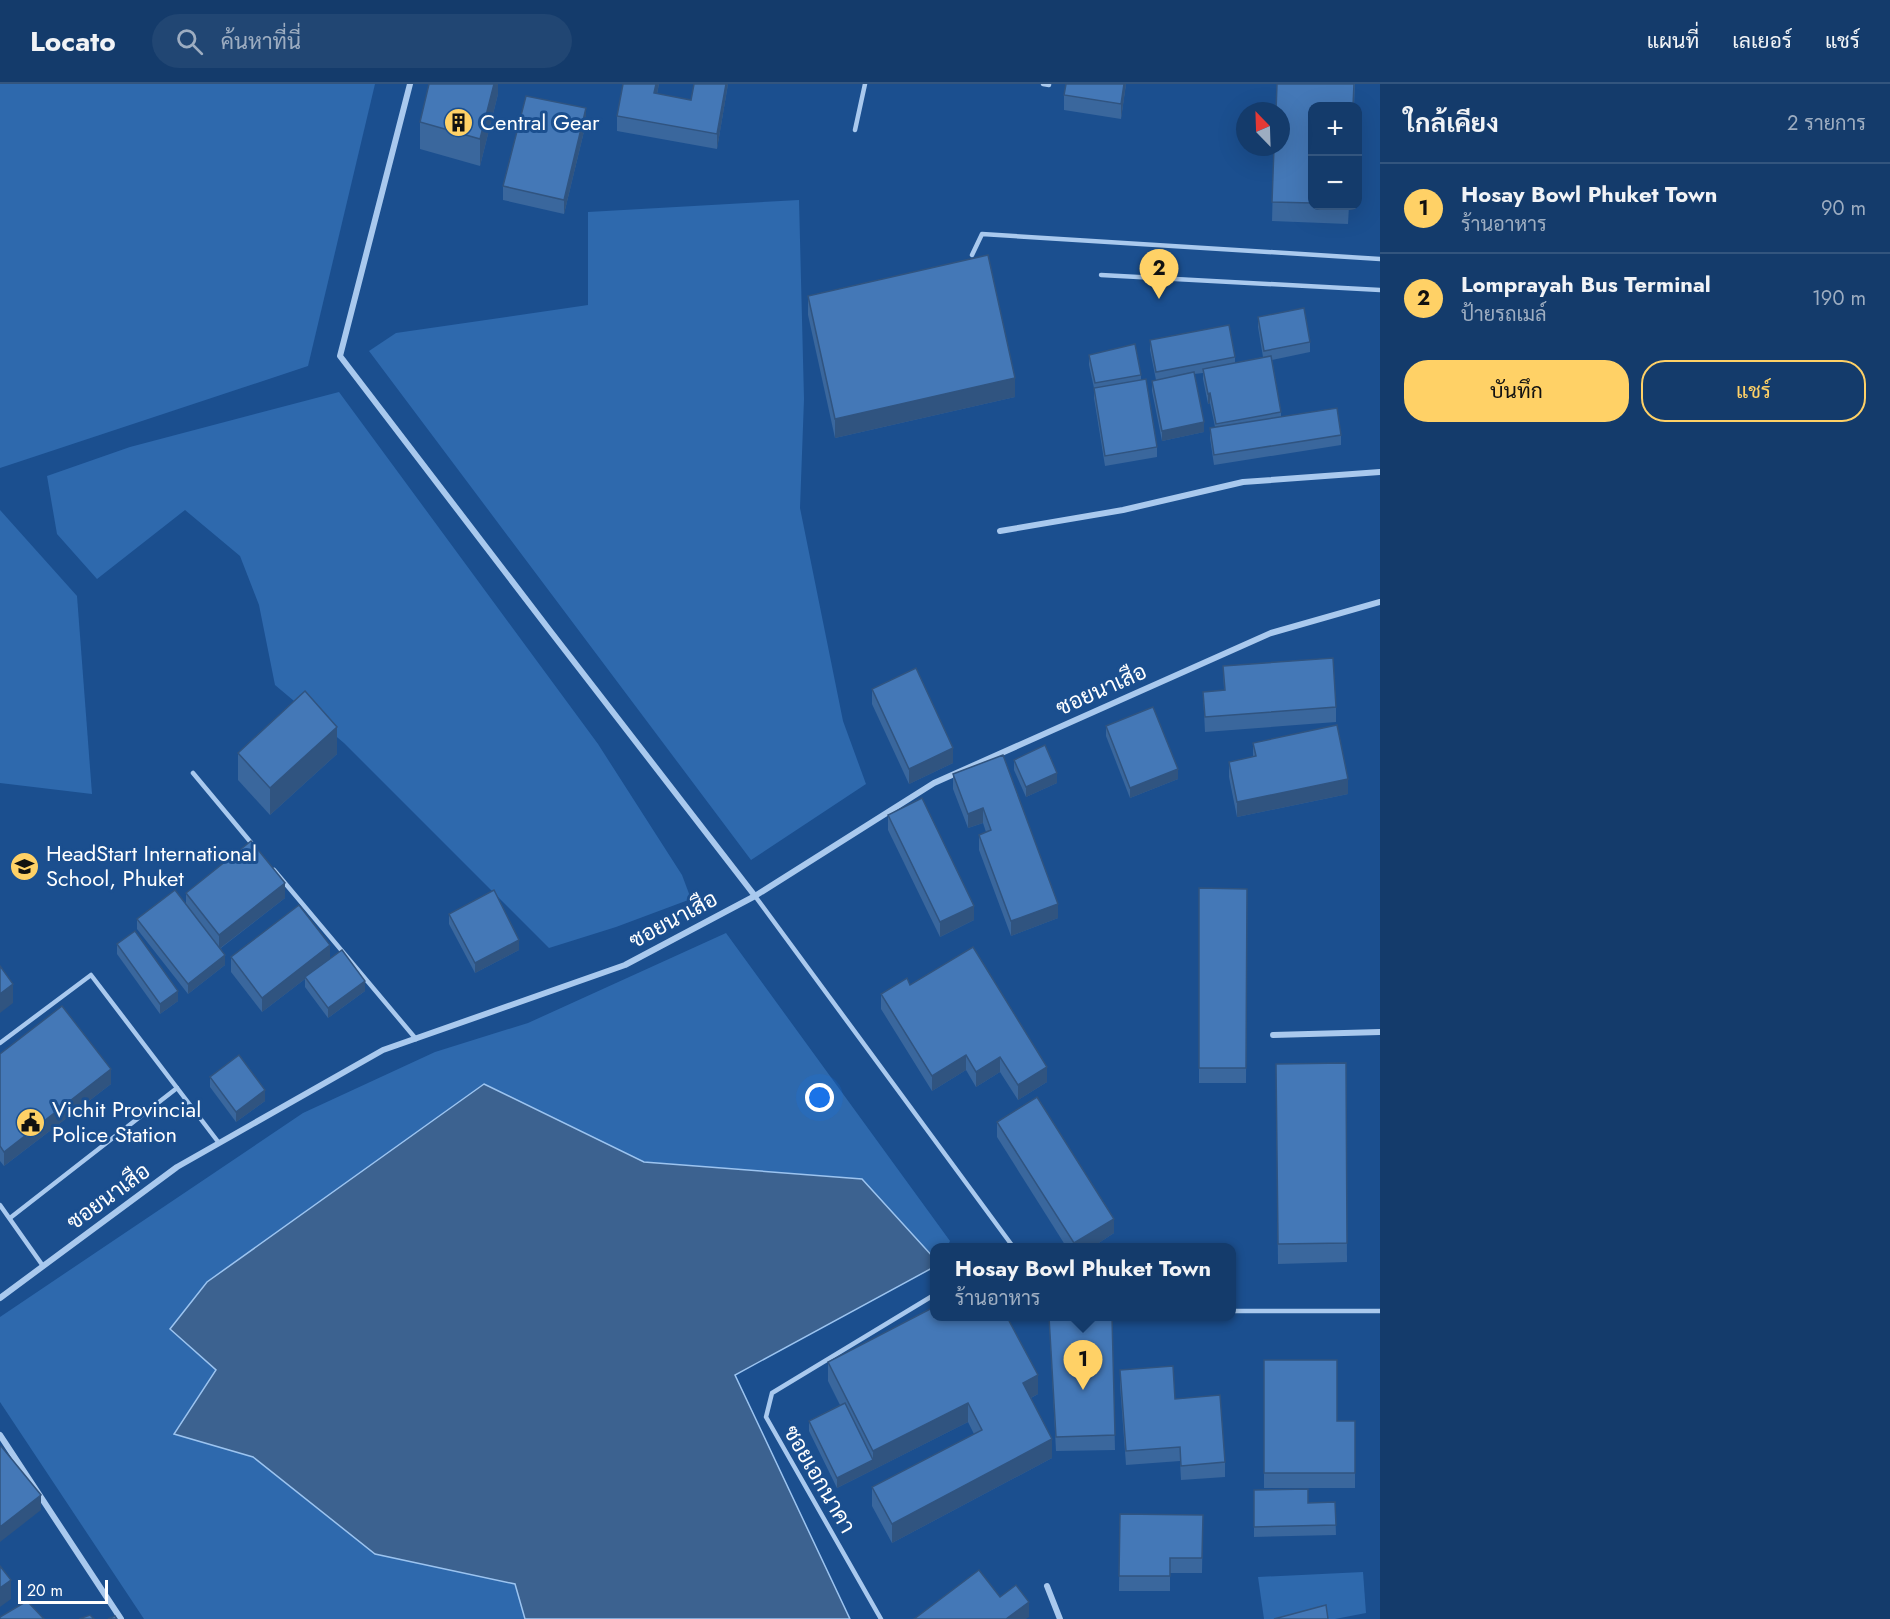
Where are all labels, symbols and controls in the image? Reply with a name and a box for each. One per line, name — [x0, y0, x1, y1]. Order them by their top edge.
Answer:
search box — [152, 14, 572, 68]
text: Locato — [30, 21, 116, 62]
icon: search — [173, 25, 206, 58]
text: ค้นหาที่นี่ — [221, 25, 301, 57]
text: แผนที่ — [1647, 26, 1699, 56]
text: เลเยอร์ — [1732, 26, 1792, 56]
text: แชร์ — [1825, 26, 1860, 56]
north arrow — [1236, 102, 1290, 156]
map controls — [1308, 102, 1362, 210]
button: + — [1308, 102, 1362, 156]
text: ใกล้เคียง — [1404, 104, 1499, 142]
building icon: Central Gear — [443, 106, 475, 138]
place label: Central Gear — [480, 106, 600, 138]
text: 2 รายการ — [1787, 109, 1866, 138]
button: − — [1308, 156, 1362, 210]
text: Hosay Bowl Phuket Town — [1461, 178, 1717, 210]
text: 1 — [1418, 194, 1429, 223]
text: 90 m — [1821, 194, 1866, 223]
text: ร้านอาหาร — [1461, 210, 1547, 239]
pin: 2 — [1140, 250, 1178, 299]
text: Lomprayah Bus Terminal — [1461, 268, 1711, 300]
text: 2 — [1417, 284, 1430, 313]
text: 190 m — [1812, 284, 1866, 313]
text: ป้ายรถเมล์ — [1461, 300, 1547, 329]
button: บันทึก — [1404, 360, 1629, 422]
button: แชร์ — [1641, 360, 1866, 422]
street label: ซอยนาเสือ — [1051, 655, 1151, 723]
place label: HeadStart International School, Phuket — [46, 837, 257, 894]
school or university icon: HeadStart International School, Phuket — [9, 850, 41, 882]
street label: ซอยนาเสือ — [623, 882, 723, 956]
your location — [805, 1083, 834, 1112]
place label: Vichit Provincial Police Station — [52, 1093, 201, 1150]
public building icon: Vichit Provincial Police Station — [15, 1106, 47, 1138]
street label: ซอยนาเสือ — [60, 1155, 156, 1237]
popup — [930, 1243, 1236, 1321]
text: Hosay Bowl Phuket Town — [955, 1252, 1211, 1284]
text: ร้านอาหาร — [955, 1284, 1041, 1313]
pin: 1 — [1064, 1340, 1102, 1390]
street label: ซอยเอกนาคา — [776, 1419, 864, 1539]
scale bar — [18, 1577, 108, 1604]
text: 20 m — [27, 1579, 63, 1602]

